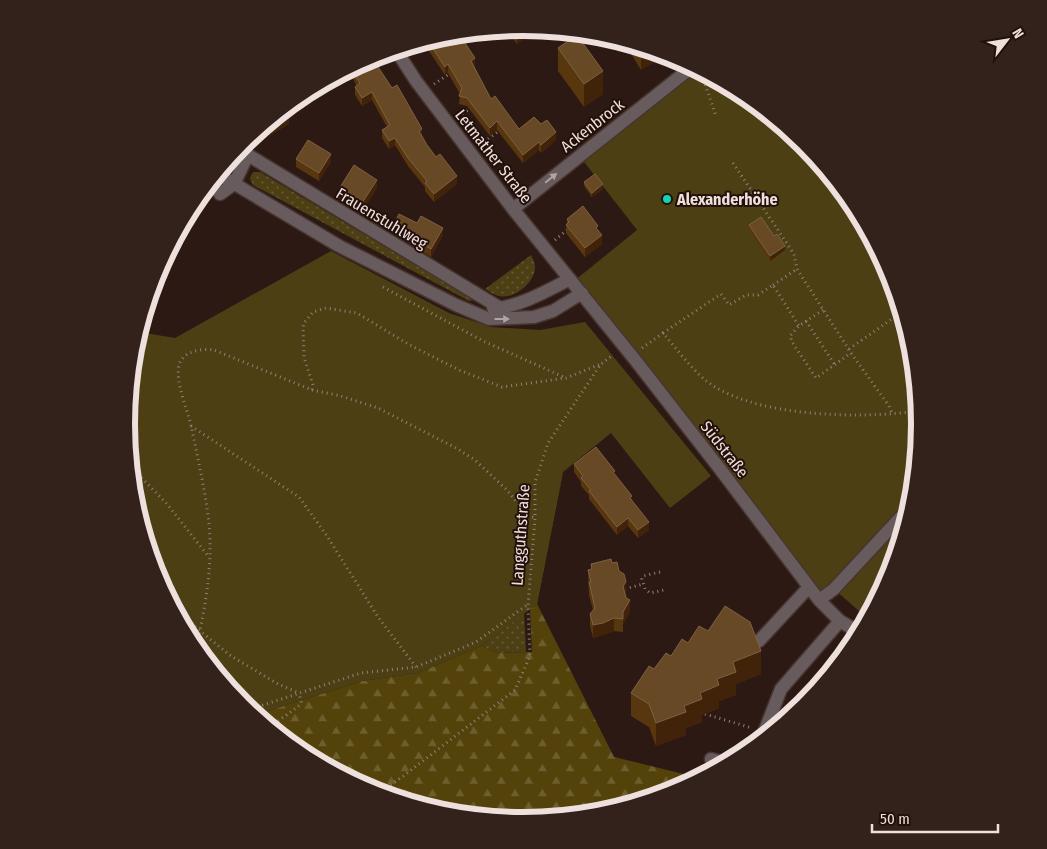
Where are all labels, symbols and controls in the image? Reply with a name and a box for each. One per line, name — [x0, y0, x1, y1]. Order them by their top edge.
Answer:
north arrow — [982, 15, 1032, 65]
text: N — [1008, 26, 1027, 42]
street label: Ackenbrock — [557, 94, 628, 156]
street label: Letmather Straße — [451, 106, 536, 207]
one-way arrow — [544, 173, 557, 184]
street label: Frauenstuhlweg — [333, 184, 431, 253]
place label: Alexanderhöhe — [676, 190, 778, 209]
marker: Alexanderhöhe — [661, 193, 673, 205]
one-way arrow — [494, 315, 510, 323]
street label: Südstraße — [697, 417, 753, 481]
street label: Langguthstraße — [507, 484, 534, 586]
scale bar — [872, 802, 998, 834]
text: 50 m — [880, 810, 910, 828]

